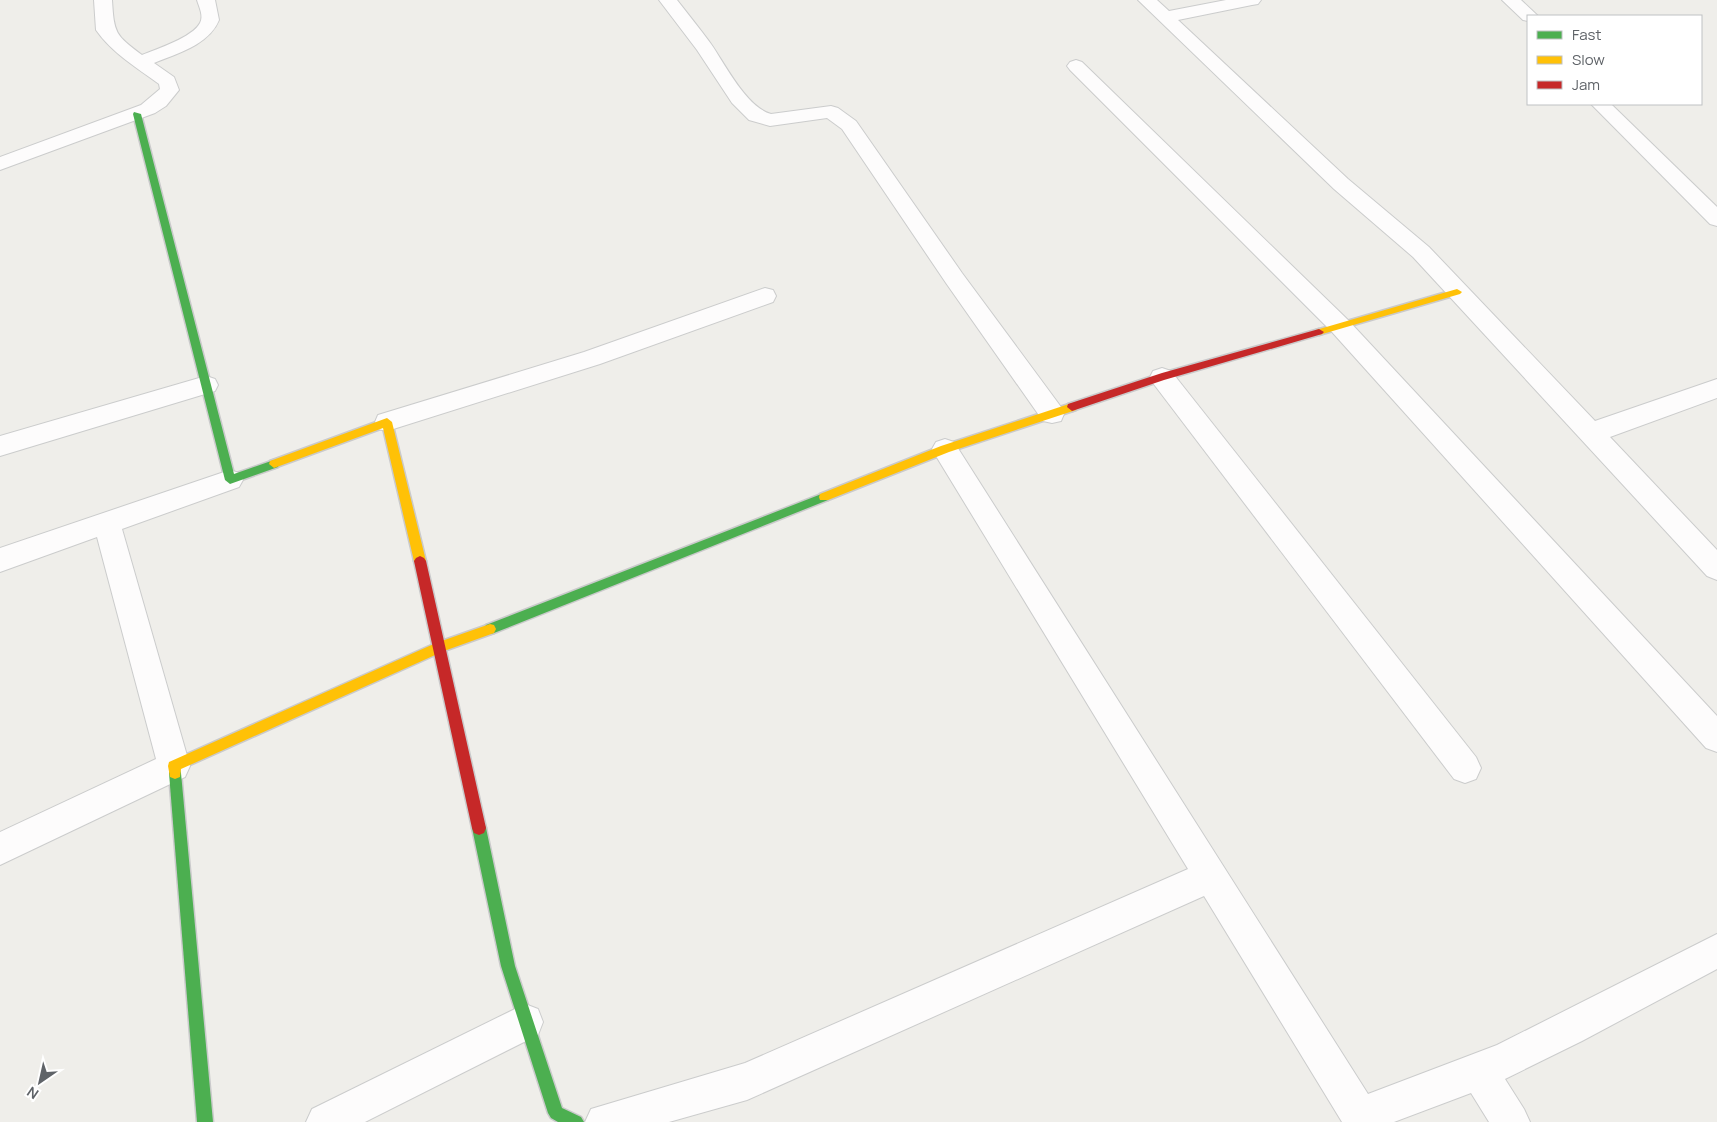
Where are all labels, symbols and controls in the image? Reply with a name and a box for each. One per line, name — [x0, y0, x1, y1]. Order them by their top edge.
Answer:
legend — [1527, 15, 1702, 105]
text: Fast — [1572, 24, 1601, 45]
text: Slow — [1572, 49, 1605, 70]
text: Jam — [1572, 74, 1600, 95]
north arrow — [15, 1057, 65, 1107]
text: N — [23, 1083, 42, 1104]

